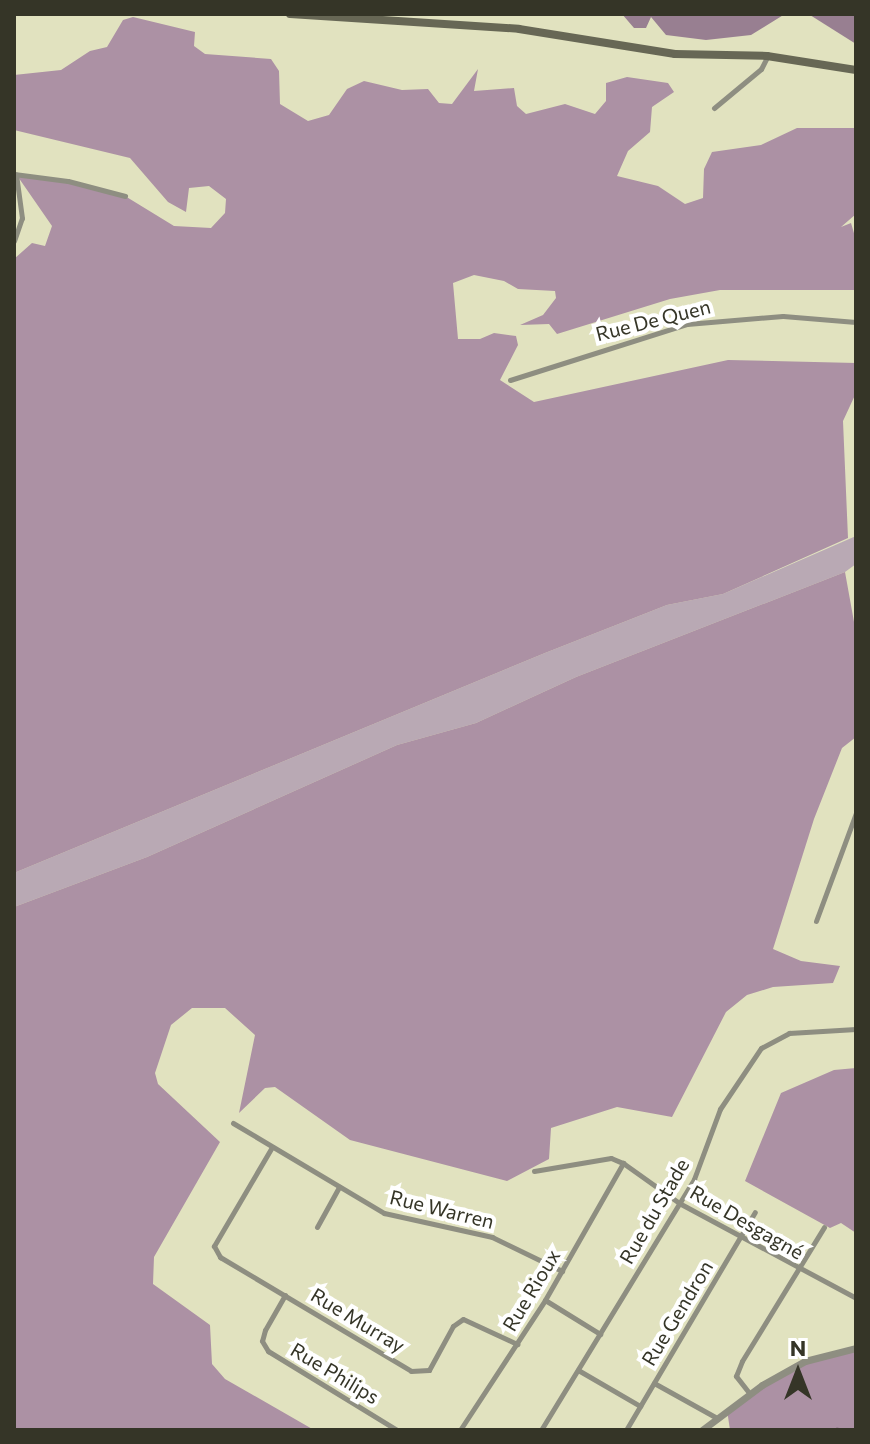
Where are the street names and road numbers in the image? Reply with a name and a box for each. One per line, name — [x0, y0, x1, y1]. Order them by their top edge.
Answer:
street label: Rue De Quen — [593, 294, 713, 346]
street label: Rue du Stade — [614, 1154, 694, 1268]
street label: Rue Desgagné — [686, 1180, 808, 1264]
street label: Rue Warren — [388, 1184, 496, 1234]
street label: Rue Rioux — [497, 1245, 565, 1335]
street label: Rue Gendron — [636, 1256, 718, 1370]
street label: Rue Murray — [307, 1283, 409, 1357]
street label: Rue Philips — [286, 1337, 384, 1409]

